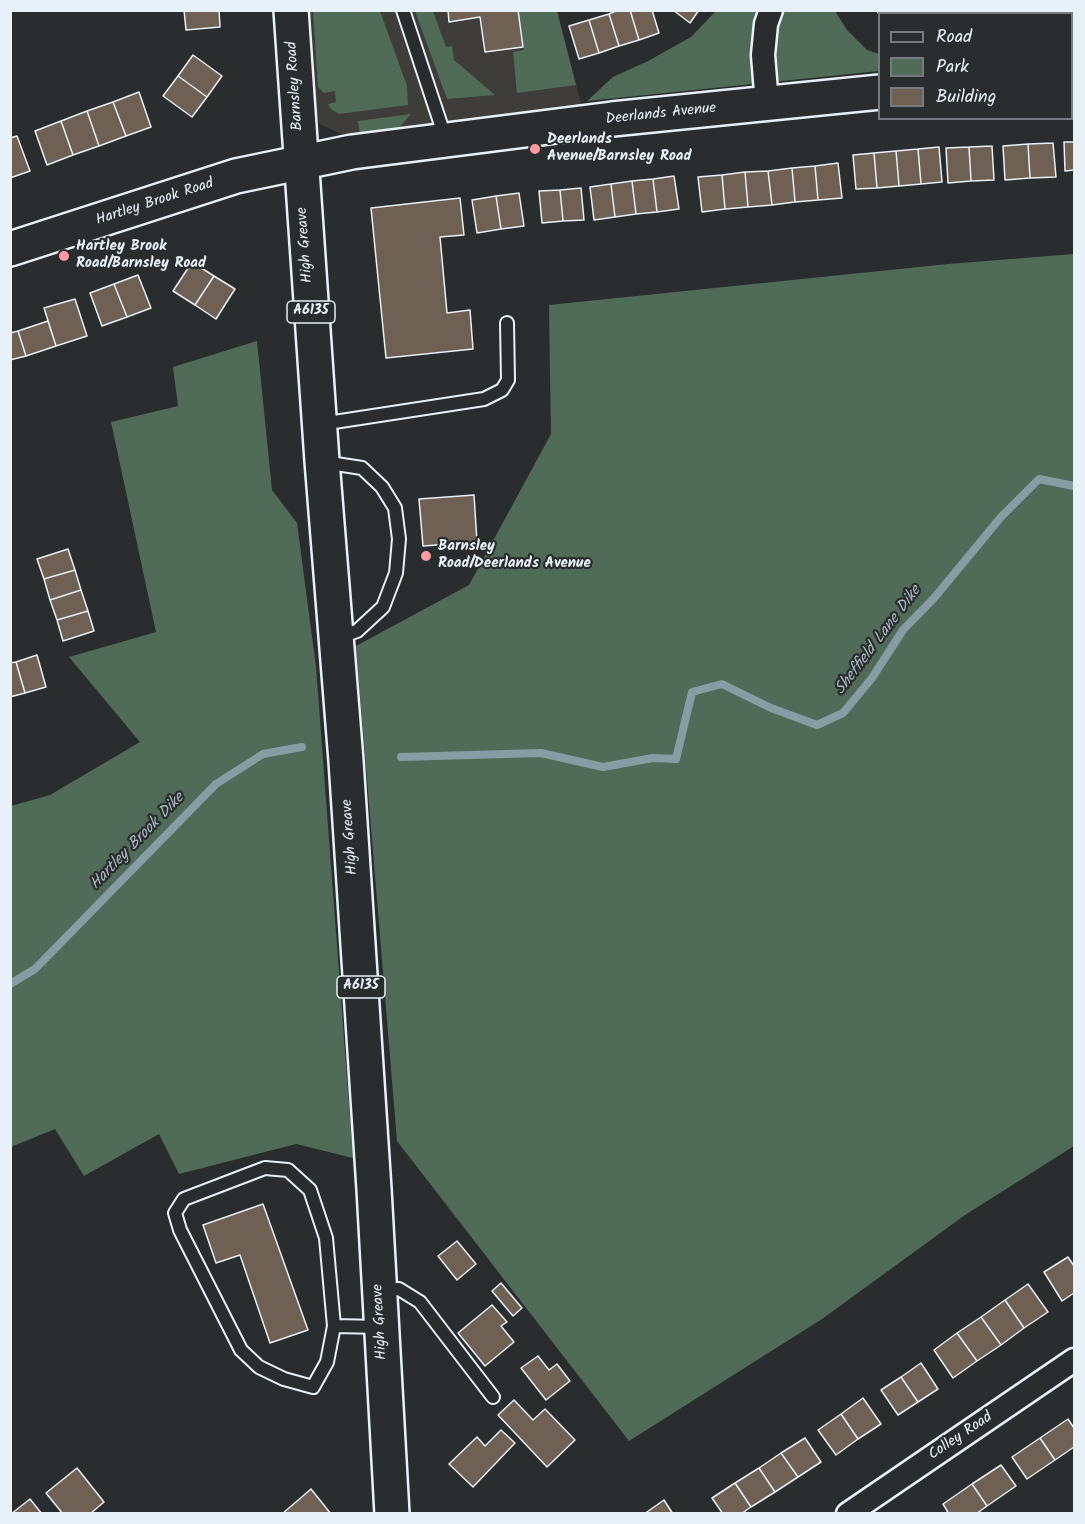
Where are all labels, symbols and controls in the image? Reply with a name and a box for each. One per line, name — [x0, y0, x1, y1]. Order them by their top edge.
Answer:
legend — [878, 12, 1073, 120]
text: Road — [936, 23, 972, 52]
street label: Barnsley Road — [284, 41, 308, 131]
text: Park — [936, 53, 969, 82]
text: Building — [936, 83, 996, 112]
street label: Deerlands Avenue — [605, 100, 717, 130]
place label: Deerlands Avenue/Barnsley Road — [547, 131, 691, 166]
marker: Deerlands Avenue/Barnsley Road — [528, 142, 542, 156]
street label: Hartley Brook Road — [94, 176, 216, 230]
street label: High Greave — [294, 207, 318, 283]
place label: Hartley Brook Road/Barnsley Road — [76, 238, 206, 273]
marker: Hartley Brook Road/Barnsley Road — [57, 249, 71, 263]
road number: A6135 — [287, 301, 335, 323]
place label: Barnsley Road/Deerlands Avenue — [438, 538, 591, 573]
marker: Barnsley Road/Deerlands Avenue — [419, 549, 433, 563]
water label: Sheffield Lane Dike — [832, 583, 926, 699]
water label: Hartley Brook Dike — [87, 789, 189, 895]
street label: High Greave — [339, 799, 363, 875]
road number: A6135 — [337, 976, 385, 998]
street label: High Greave — [370, 1284, 392, 1360]
street label: Colley Road — [926, 1409, 996, 1465]

